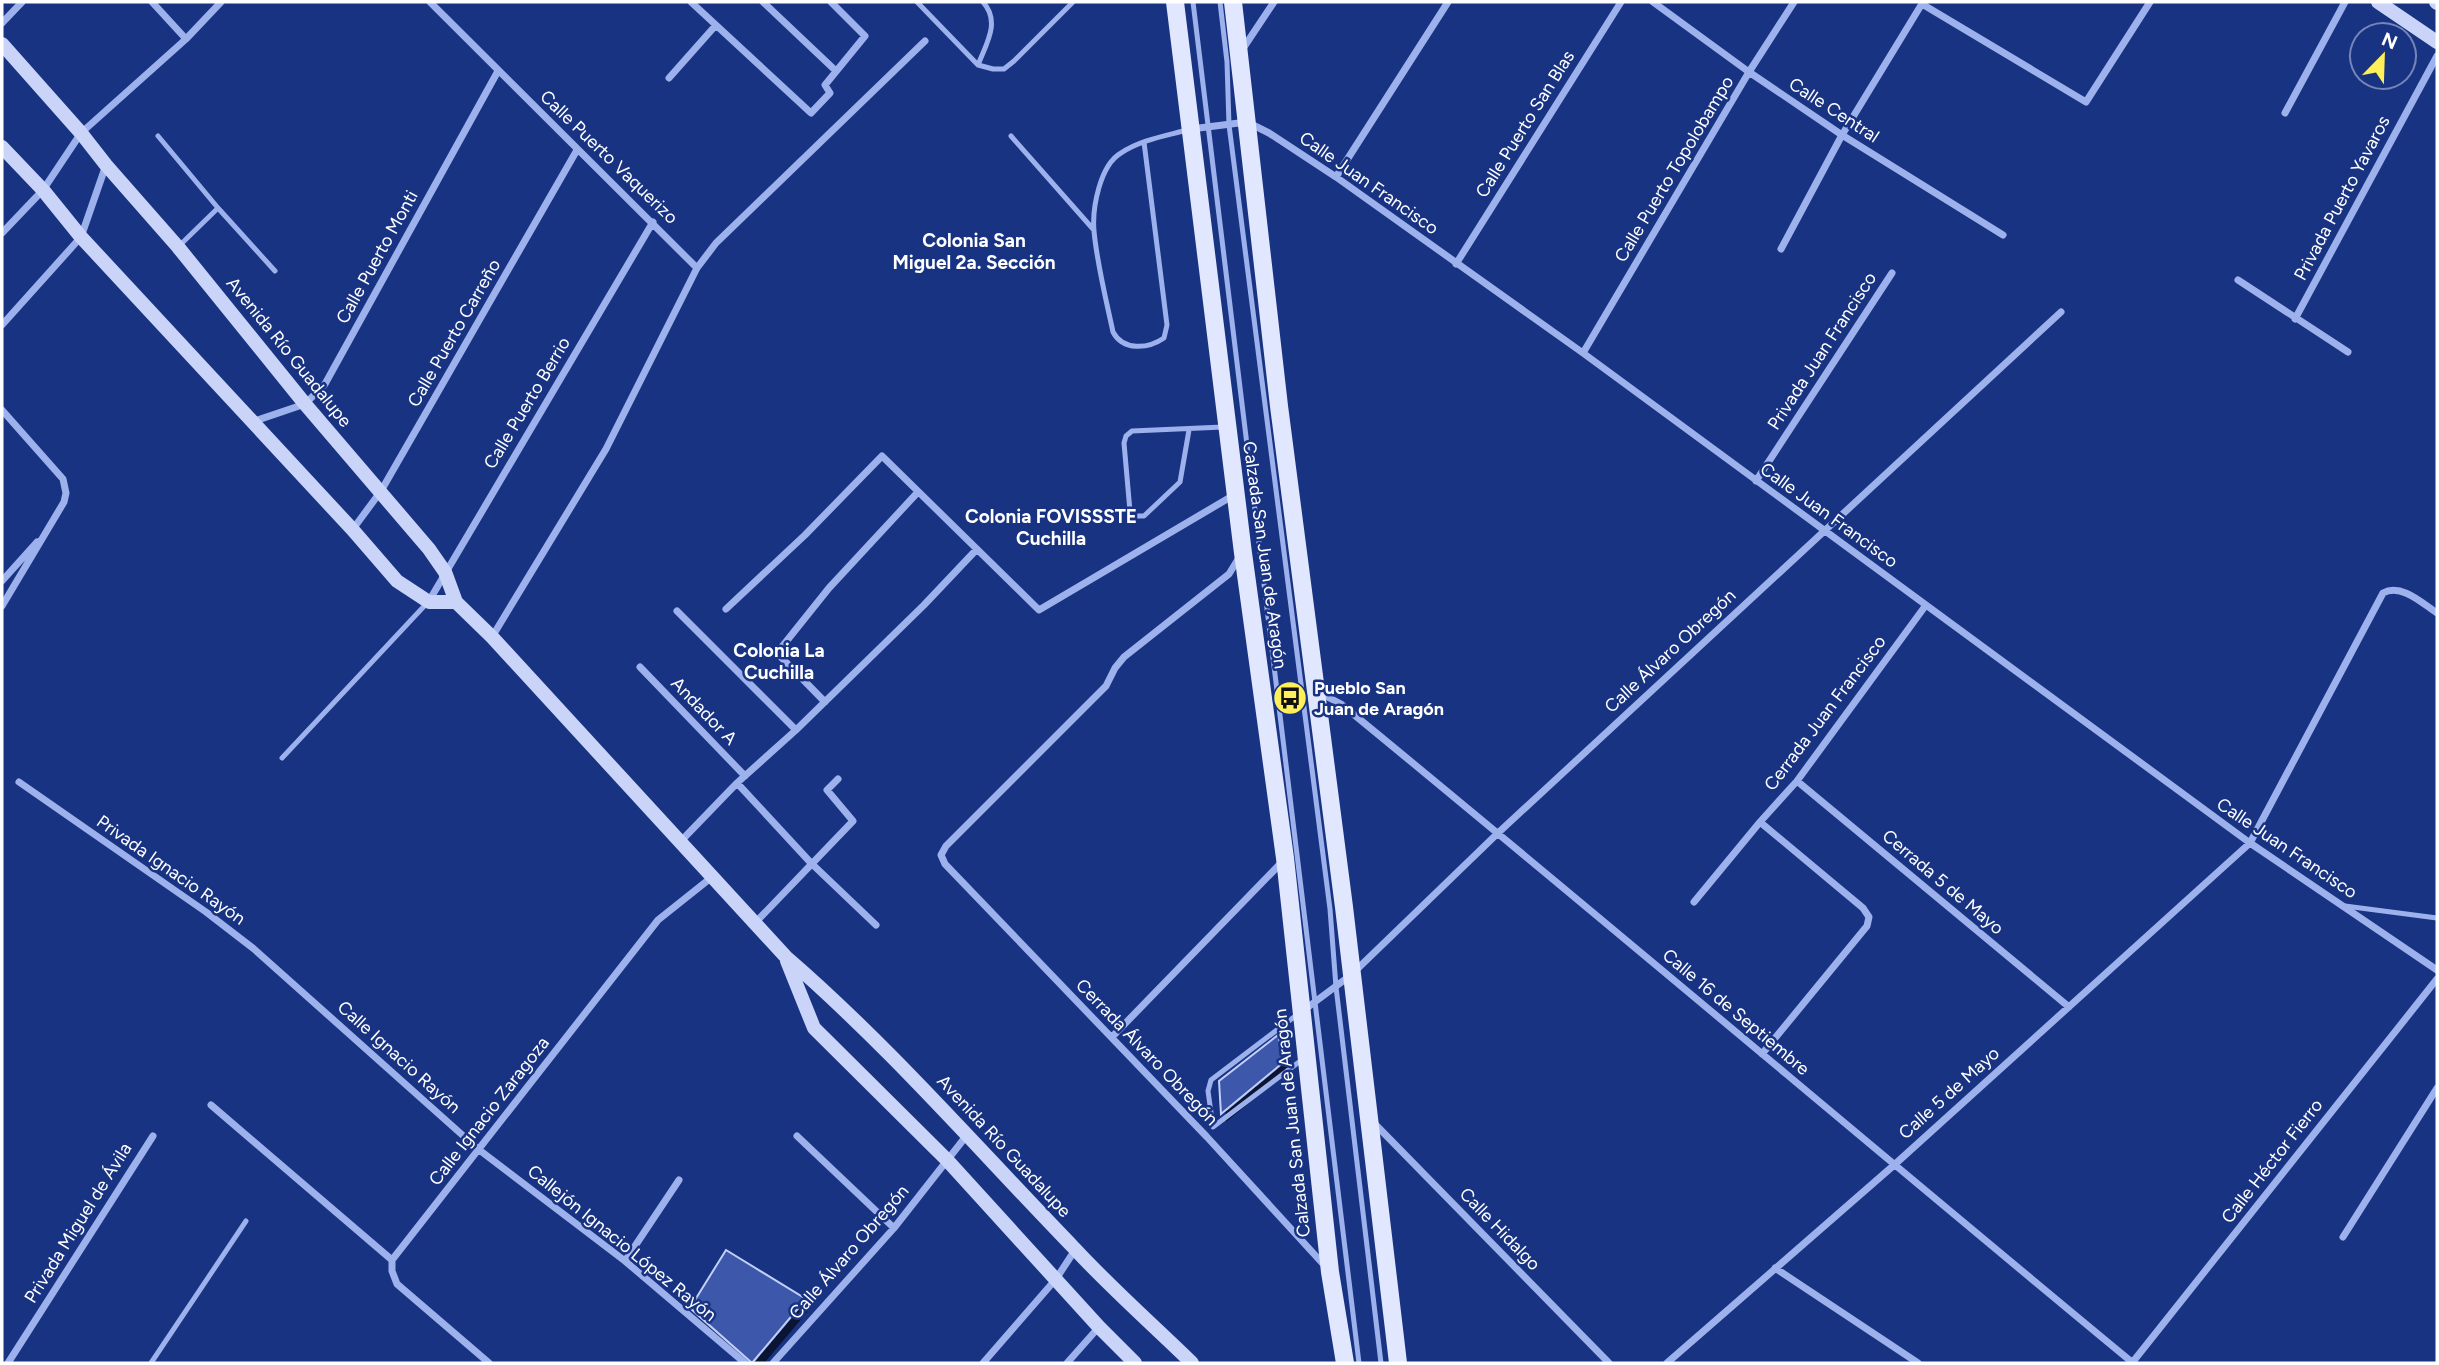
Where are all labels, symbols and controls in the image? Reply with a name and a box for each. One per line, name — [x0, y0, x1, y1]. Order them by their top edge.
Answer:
north arrow — [2348, 21, 2418, 91]
text: N — [2378, 27, 2401, 54]
street label: Calle Puerto San Blas — [1471, 46, 1579, 202]
street label: Calle Puerto Topolobampo — [1610, 72, 1738, 266]
street label: Calle Central — [1785, 73, 1883, 147]
street label: Calle Puerto Vaquerizo — [536, 86, 682, 228]
street label: Privada Puerto Yavaros — [2289, 112, 2395, 284]
street label: Calle Juan Francisco — [1295, 127, 1443, 239]
street label: Calle Puerto Monti — [331, 187, 423, 327]
district label: Colonia San Miguel 2a. Sección — [892, 229, 1056, 274]
street label: Calle Puerto Carreño — [403, 255, 505, 411]
street label: Privada Juan Francisco — [1763, 268, 1881, 434]
street label: Avenida Río Guadalupe — [222, 272, 356, 432]
street label: Calle Puerto Berrio — [479, 333, 575, 473]
street label: Calzada San Juan de Aragón — [1238, 440, 1292, 670]
street label: Calle Juan Francisco — [1756, 458, 1902, 572]
district label: Colonia FOVISSSTE Cuchilla — [965, 505, 1137, 550]
street label: Calle Álvaro Obregón — [1600, 585, 1740, 717]
street label: Cerrada Juan Francisco — [1759, 631, 1891, 795]
district label: Colonia La Cuchilla — [733, 639, 825, 684]
street label: Andador A — [666, 673, 742, 749]
place label: Pueblo San Juan de Aragón — [1314, 677, 1444, 720]
bus stop icon: Pueblo San Juan de Aragón — [1271, 679, 1309, 717]
street label: Calle Juan Francisco — [2213, 793, 2361, 903]
street label: Privada Ignacio Rayón — [92, 810, 250, 930]
street label: Cerrada 5 de Mayo — [1878, 825, 2008, 939]
street label: Calle 16 de Septiembre — [1658, 944, 1814, 1080]
street label: Cerrada Álvaro Obregón — [1071, 974, 1223, 1130]
street label: Calle Ignacio Rayón — [333, 996, 465, 1118]
street label: Calzada San Juan de Aragón — [1269, 1008, 1315, 1238]
street label: Calle Ignacio Zaragoza — [424, 1032, 554, 1190]
street label: Calle 5 de Mayo — [1894, 1042, 2004, 1144]
street label: Avenida Río Guadalupe — [932, 1070, 1076, 1222]
street label: Calle Héctor Fierro — [2217, 1095, 2327, 1227]
street label: Privada Miguel de Ávila — [20, 1139, 136, 1307]
street label: Callejón Ignacio López Rayón — [523, 1160, 721, 1326]
street label: Calle Álvaro Obregón — [785, 1180, 913, 1324]
street label: Calle Hidalgo — [1455, 1183, 1545, 1275]

